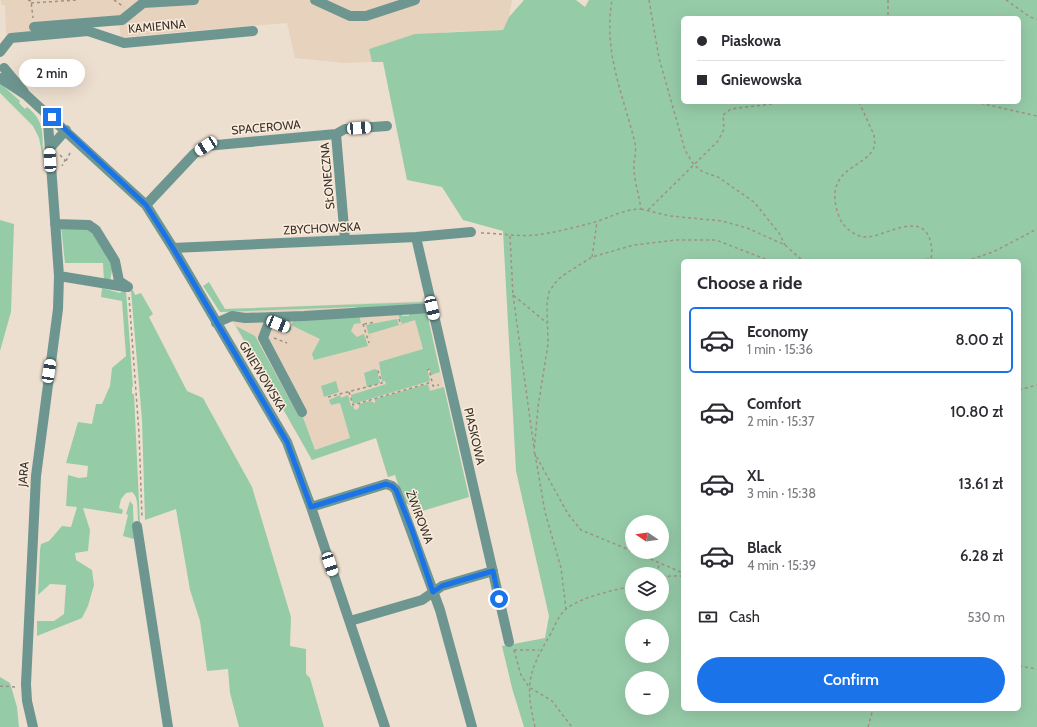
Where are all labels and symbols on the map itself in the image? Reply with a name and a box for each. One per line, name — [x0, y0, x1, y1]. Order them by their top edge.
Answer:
street label: KAMIENNA — [128, 16, 187, 36]
callout: 2 min — [19, 59, 85, 87]
route end — [43, 108, 61, 126]
street label: SPACEROWA — [231, 116, 302, 137]
car — [347, 121, 371, 135]
car — [193, 134, 219, 158]
street label: SŁONECZNA — [317, 141, 337, 210]
car — [43, 148, 57, 172]
street label: ZBYCHOWSKA — [283, 218, 362, 238]
car — [423, 295, 441, 321]
car — [265, 314, 291, 334]
street label: GNIEWOWSKA — [236, 338, 290, 414]
car — [41, 358, 57, 384]
street label: PIASKOWA — [461, 406, 489, 467]
street label: JARA — [14, 460, 32, 488]
street label: ŻWIROWA — [403, 488, 437, 546]
north arrow — [625, 515, 669, 559]
car — [320, 551, 340, 577]
route start — [490, 590, 508, 608]

